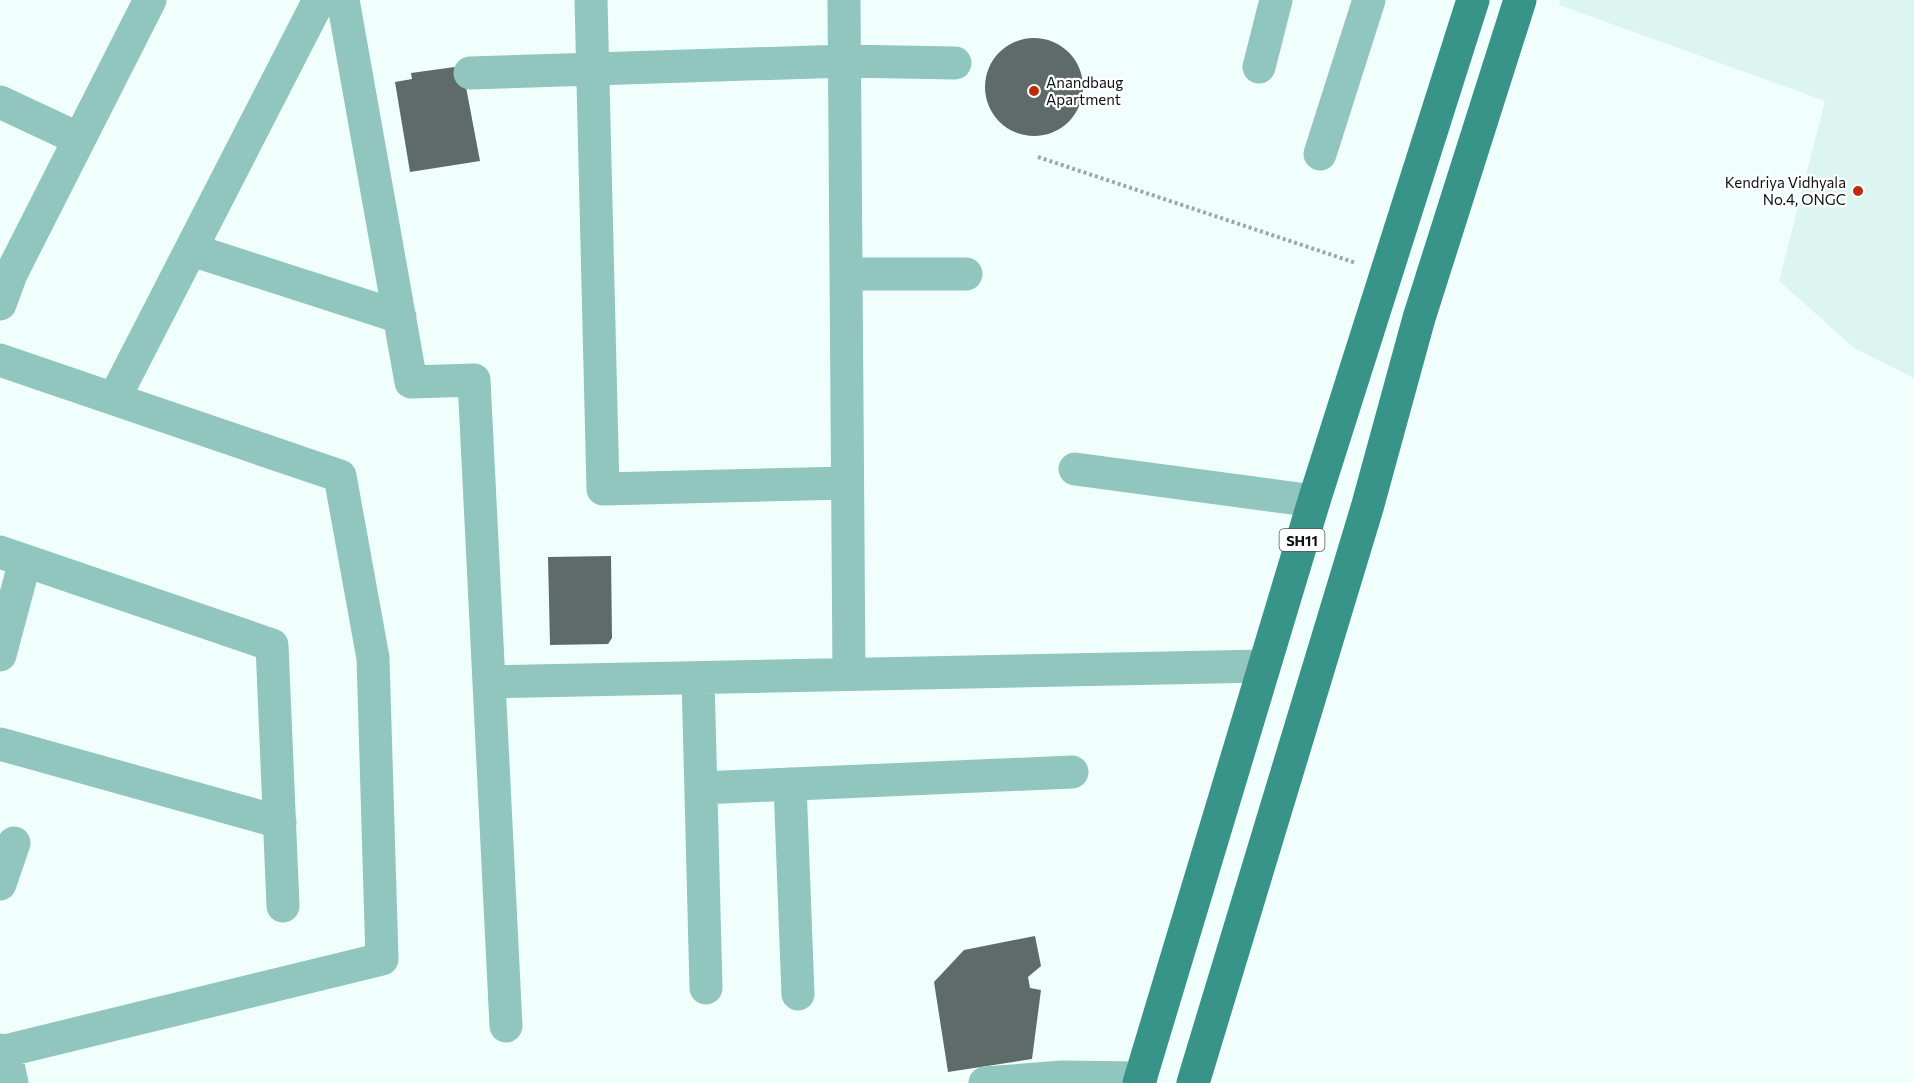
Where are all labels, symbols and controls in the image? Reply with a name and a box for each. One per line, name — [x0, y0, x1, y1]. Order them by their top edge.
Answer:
place label: Anandbaug Apartment — [1046, 73, 1123, 108]
marker: Anandbaug Apartment — [1027, 84, 1041, 98]
place label: Kendriya Vidhyala No.4, ONGC — [1725, 173, 1846, 208]
marker: Kendriya Vidhyala No.4, ONGC — [1851, 184, 1865, 198]
road number: SH11 — [1280, 529, 1324, 551]

